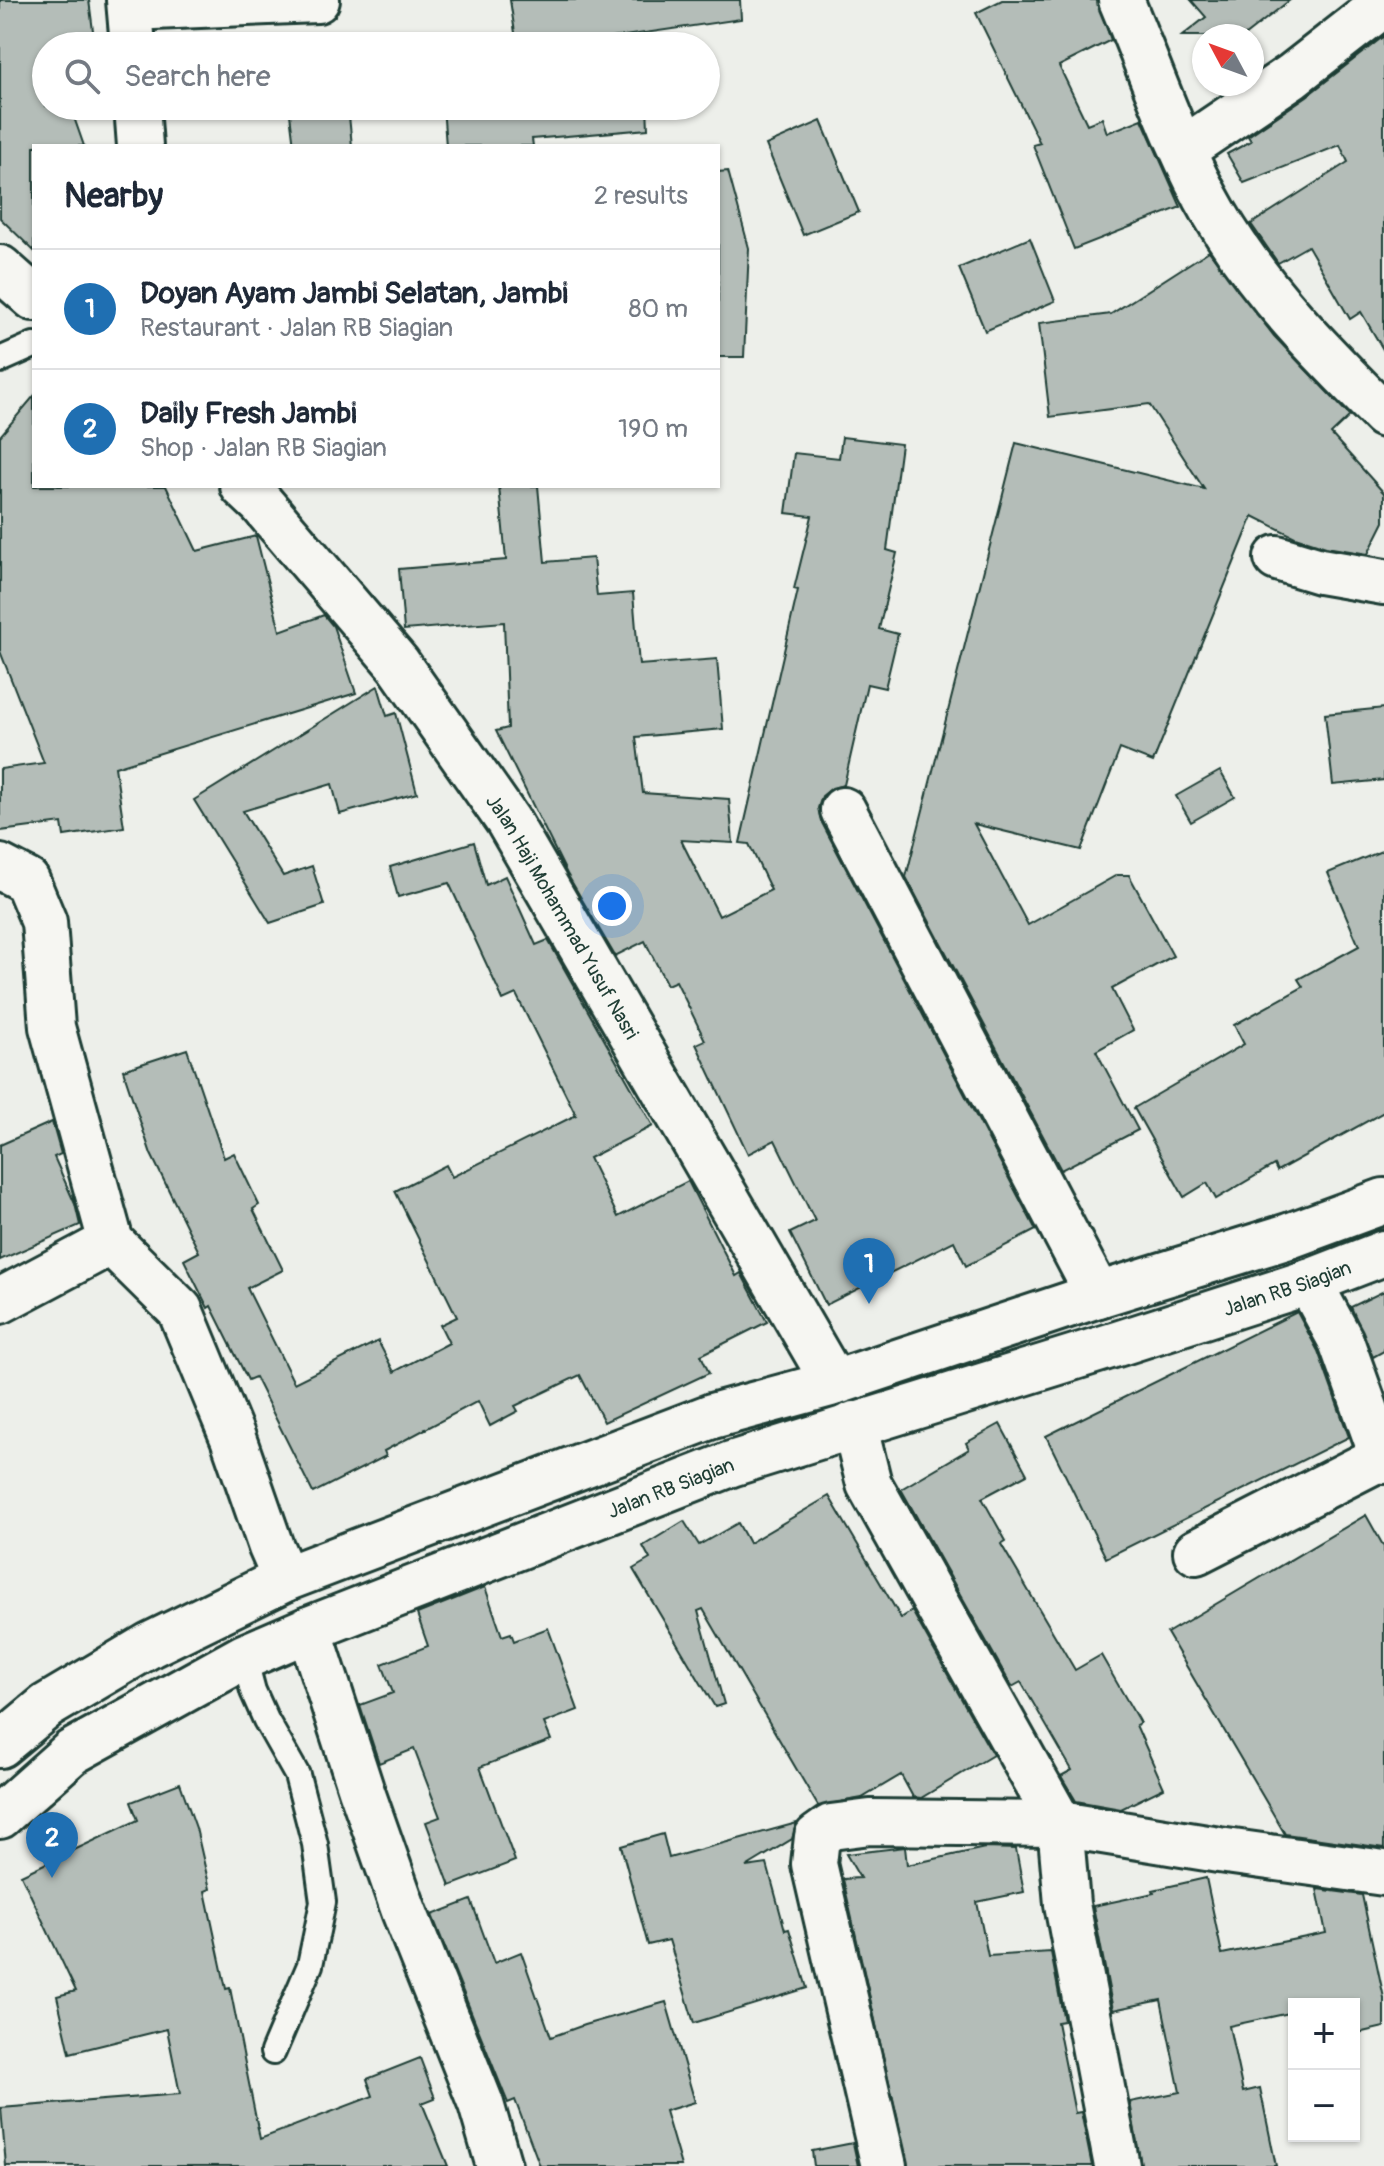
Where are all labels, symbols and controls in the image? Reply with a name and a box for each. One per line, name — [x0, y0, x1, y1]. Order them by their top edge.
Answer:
north arrow — [1192, 24, 1264, 96]
search box — [32, 32, 720, 120]
icon: search — [60, 54, 104, 98]
text: Search here — [124, 58, 271, 95]
text: Nearby — [64, 175, 163, 218]
text: 2 results — [594, 180, 688, 212]
text: Doyan Ayam Jambi Selatan, Jambi — [140, 275, 568, 312]
text: 1 — [85, 293, 95, 325]
text: 80 m — [628, 293, 688, 325]
text: Restaurant · Jalan RB Siagian — [140, 312, 453, 344]
text: Daily Fresh Jambi — [140, 395, 357, 432]
text: 2 — [83, 413, 97, 445]
text: 190 m — [618, 413, 688, 445]
text: Shop · Jalan RB Siagian — [140, 432, 387, 464]
street label: Jalan Haji Mohammad Yusuf Nasri — [480, 790, 644, 1044]
your location — [592, 886, 632, 926]
pin: 1 — [843, 1238, 895, 1304]
street label: Jalan RB Siagian — [1220, 1255, 1355, 1322]
street label: Jalan RB Siagian — [604, 1452, 738, 1524]
pin: 2 — [26, 1812, 78, 1878]
map controls — [1288, 1998, 1360, 2142]
button: + — [1288, 1998, 1360, 2070]
button: − — [1288, 2070, 1360, 2142]

